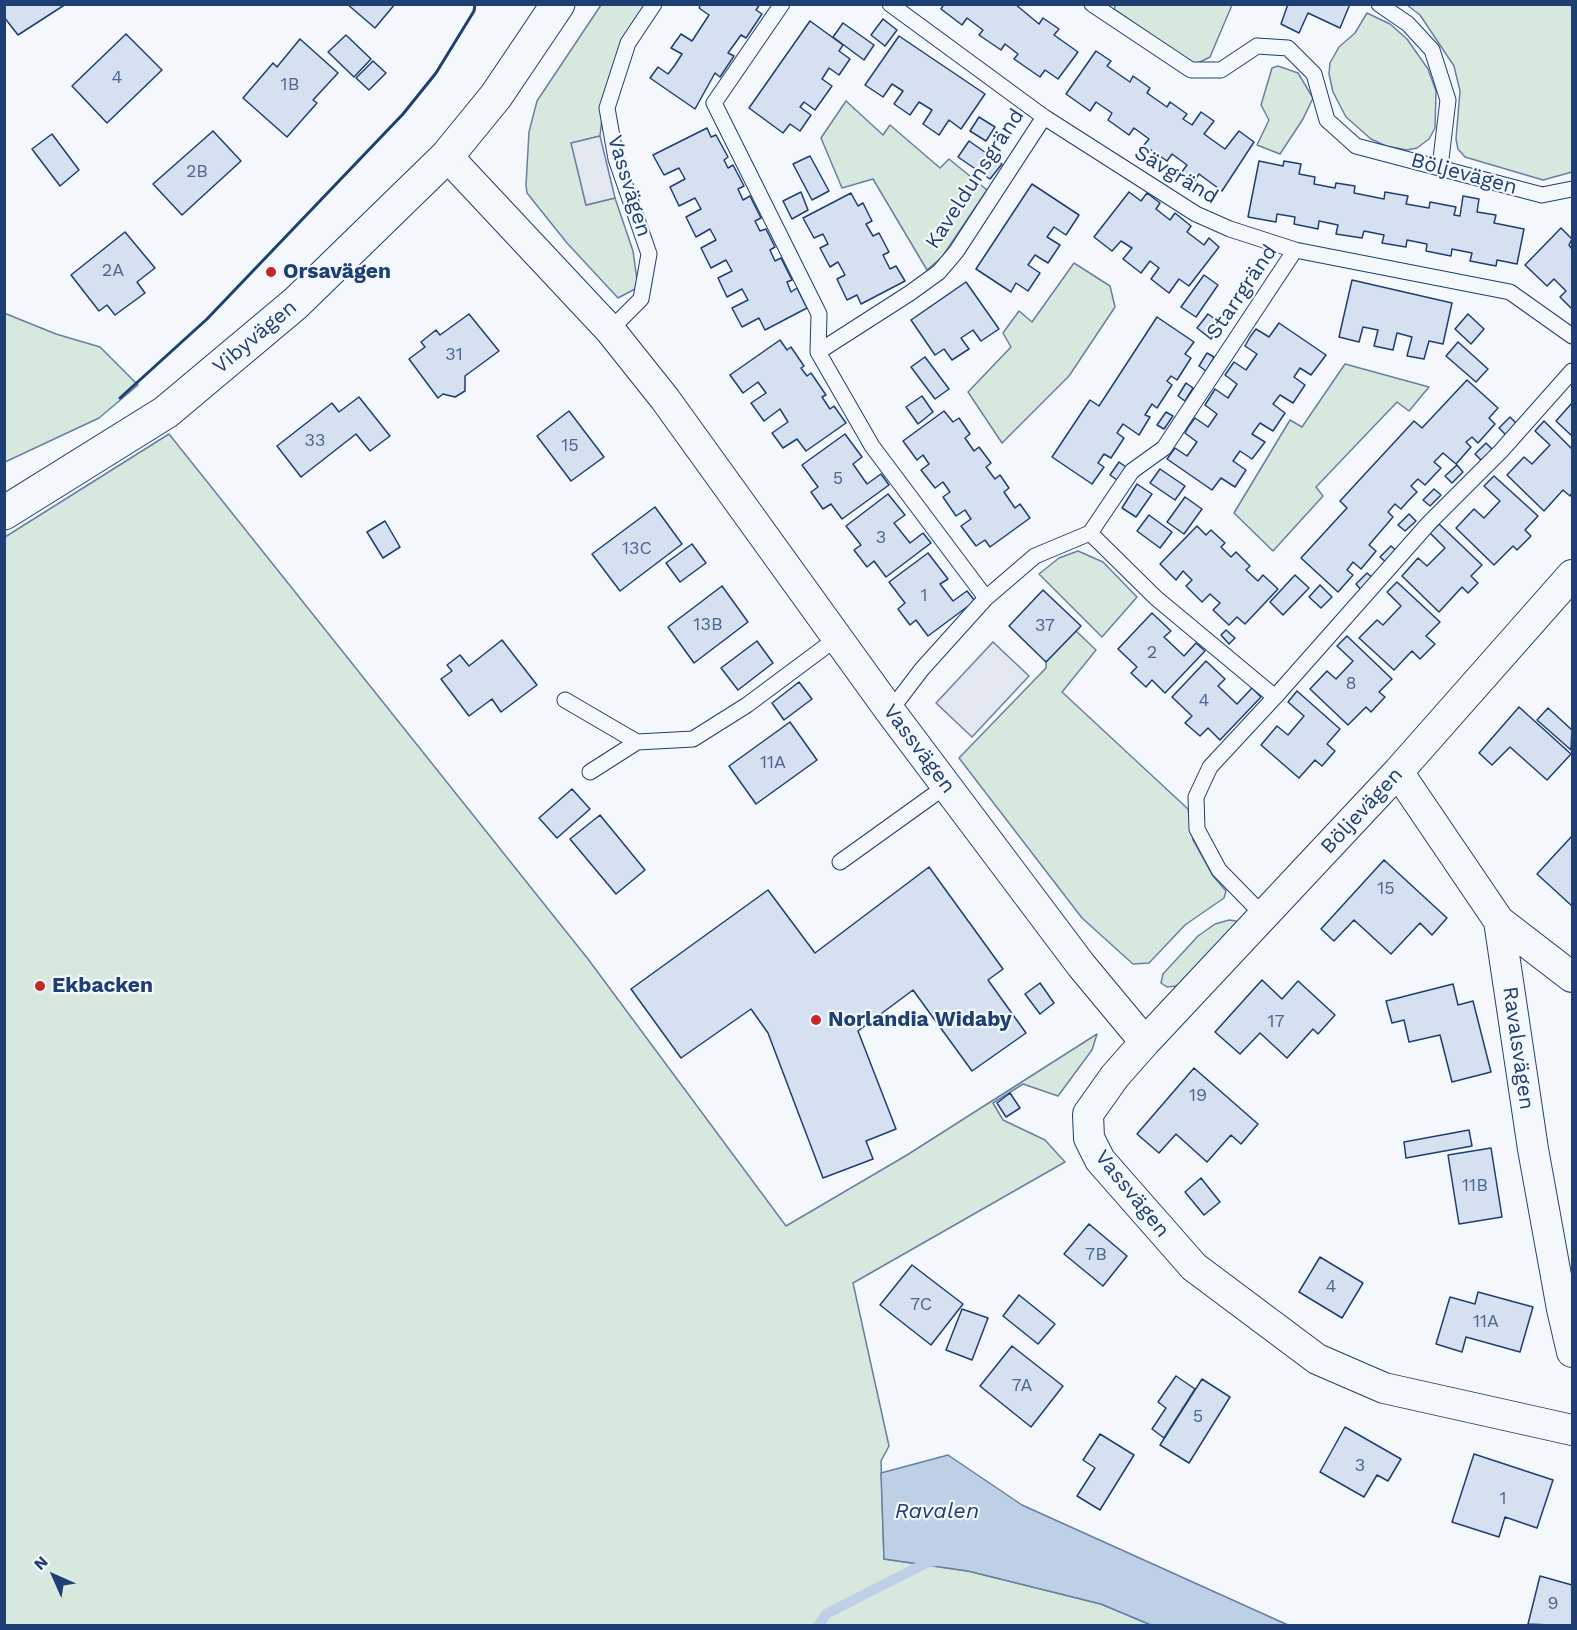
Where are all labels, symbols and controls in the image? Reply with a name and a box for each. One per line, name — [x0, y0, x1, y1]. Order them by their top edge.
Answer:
house number: 4 — [112, 67, 122, 89]
house number: 1B — [281, 74, 299, 96]
street label: Kaveldunsgränd — [920, 104, 1030, 254]
street label: Vassvägen — [602, 132, 656, 240]
street label: Sävgränd — [1130, 140, 1222, 210]
street label: Böljevägen — [1408, 148, 1520, 200]
house number: 2B — [186, 161, 208, 183]
street label: Starrgränd — [1201, 240, 1283, 344]
place label: Orsavägen — [283, 259, 391, 285]
house number: 2A — [102, 260, 124, 282]
marker: Orsavägen — [264, 265, 278, 279]
street label: Vibyvägen — [208, 295, 302, 379]
house number: 31 — [445, 344, 463, 366]
house number: 33 — [305, 430, 325, 452]
house number: 15 — [561, 435, 579, 457]
house number: 5 — [833, 468, 843, 490]
house number: 3 — [876, 527, 886, 549]
house number: 13C — [622, 538, 652, 560]
house number: 1 — [920, 585, 928, 607]
house number: 13B — [693, 614, 723, 636]
house number: 37 — [1035, 615, 1055, 637]
house number: 2 — [1147, 642, 1157, 664]
house number: 8 — [1345, 673, 1357, 695]
house number: 4 — [1199, 690, 1209, 712]
street label: Vassvägen — [877, 700, 961, 798]
house number: 11A — [760, 752, 786, 774]
street label: Böljevägen — [1316, 763, 1408, 859]
house number: 15 — [1377, 878, 1395, 900]
place label: Ekbacken — [52, 973, 153, 999]
marker: Ekbacken — [33, 979, 47, 993]
street label: Ravalsvägen — [1497, 985, 1539, 1111]
place label: Norlandia Widaby — [828, 1007, 1012, 1033]
house number: 17 — [1267, 1011, 1285, 1033]
marker: Norlandia Widaby — [809, 1013, 823, 1027]
house number: 19 — [1189, 1085, 1207, 1107]
street label: Vassvägen — [1089, 1145, 1175, 1243]
house number: 11B — [1462, 1175, 1488, 1197]
house number: 7B — [1085, 1244, 1107, 1266]
house number: 4 — [1326, 1276, 1336, 1298]
house number: 7C — [910, 1294, 932, 1316]
house number: 11A — [1473, 1311, 1499, 1333]
house number: 7A — [1012, 1375, 1032, 1397]
house number: 5 — [1193, 1406, 1203, 1428]
house number: 3 — [1355, 1455, 1365, 1477]
house number: 1 — [1499, 1488, 1507, 1510]
water label: Ravalen — [895, 1499, 979, 1525]
north arrow — [24, 1546, 84, 1606]
text: N — [30, 1552, 52, 1574]
house number: 9 — [1547, 1593, 1559, 1615]

